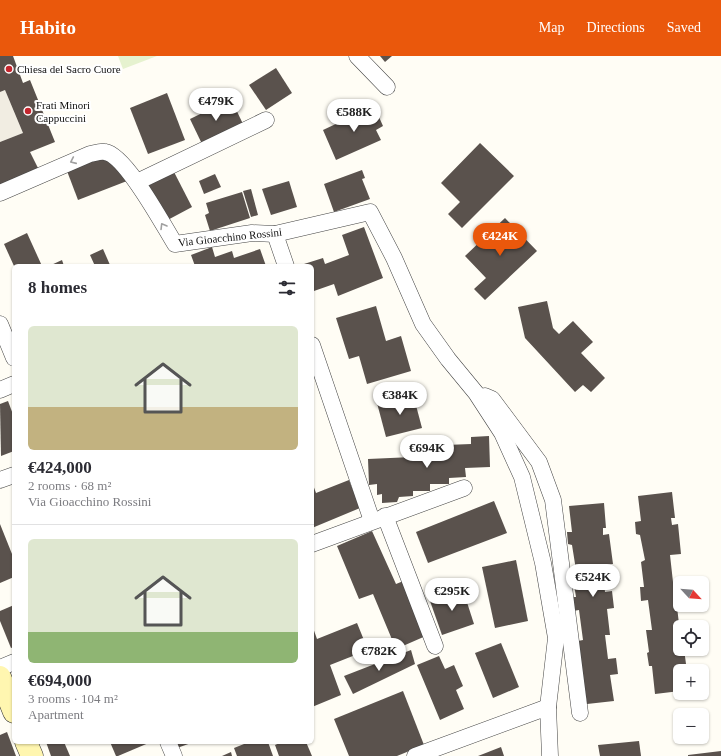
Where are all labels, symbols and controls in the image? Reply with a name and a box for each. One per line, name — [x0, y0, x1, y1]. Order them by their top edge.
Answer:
text: Habito — [20, 17, 76, 38]
text: Map — [539, 20, 564, 35]
text: Directions — [586, 20, 645, 35]
text: Saved — [667, 20, 701, 35]
place label: Chiesa del Sacro Cuore — [17, 63, 121, 75]
marker: Chiesa del Sacro Cuore — [4, 64, 14, 74]
pin: €479K — [188, 88, 244, 122]
text: €479K — [198, 93, 234, 108]
place label: Frati Minori Cappuccini — [36, 99, 90, 124]
pin: €588K — [326, 99, 382, 133]
text: €588K — [336, 104, 372, 119]
marker: Frati Minori Cappuccini — [23, 106, 33, 116]
one-way arrow — [69, 157, 76, 165]
one-way arrow — [161, 223, 168, 230]
pin: €424K — [472, 223, 528, 257]
street label: Via Gioacchino Rossini — [177, 226, 283, 248]
text: €424K — [482, 228, 518, 243]
icon: filters — [276, 277, 298, 299]
text: 8 homes — [28, 278, 87, 297]
icon: home — [127, 352, 199, 424]
pin: €384K — [372, 382, 428, 416]
text: €384K — [382, 387, 418, 402]
pin: €694K — [399, 435, 455, 469]
text: €694K — [409, 440, 445, 455]
text: €424,000 — [28, 458, 92, 477]
text: 2 rooms · 68 m² — [28, 478, 111, 493]
text: Via Gioacchino Rossini — [28, 494, 151, 509]
pin: €524K — [565, 564, 621, 598]
icon: home — [127, 565, 199, 637]
text: €524K — [575, 569, 611, 584]
north arrow — [673, 576, 709, 612]
map controls — [673, 576, 709, 744]
pin: €295K — [424, 578, 480, 612]
text: €295K — [434, 583, 470, 598]
button: locate — [673, 620, 709, 656]
pin: €782K — [351, 638, 407, 672]
text: €782K — [361, 643, 397, 658]
button: + — [673, 664, 709, 700]
text: €694,000 — [28, 671, 92, 690]
text: 3 rooms · 104 m² — [28, 691, 118, 706]
text: Apartment — [28, 707, 84, 722]
button: − — [673, 708, 709, 744]

